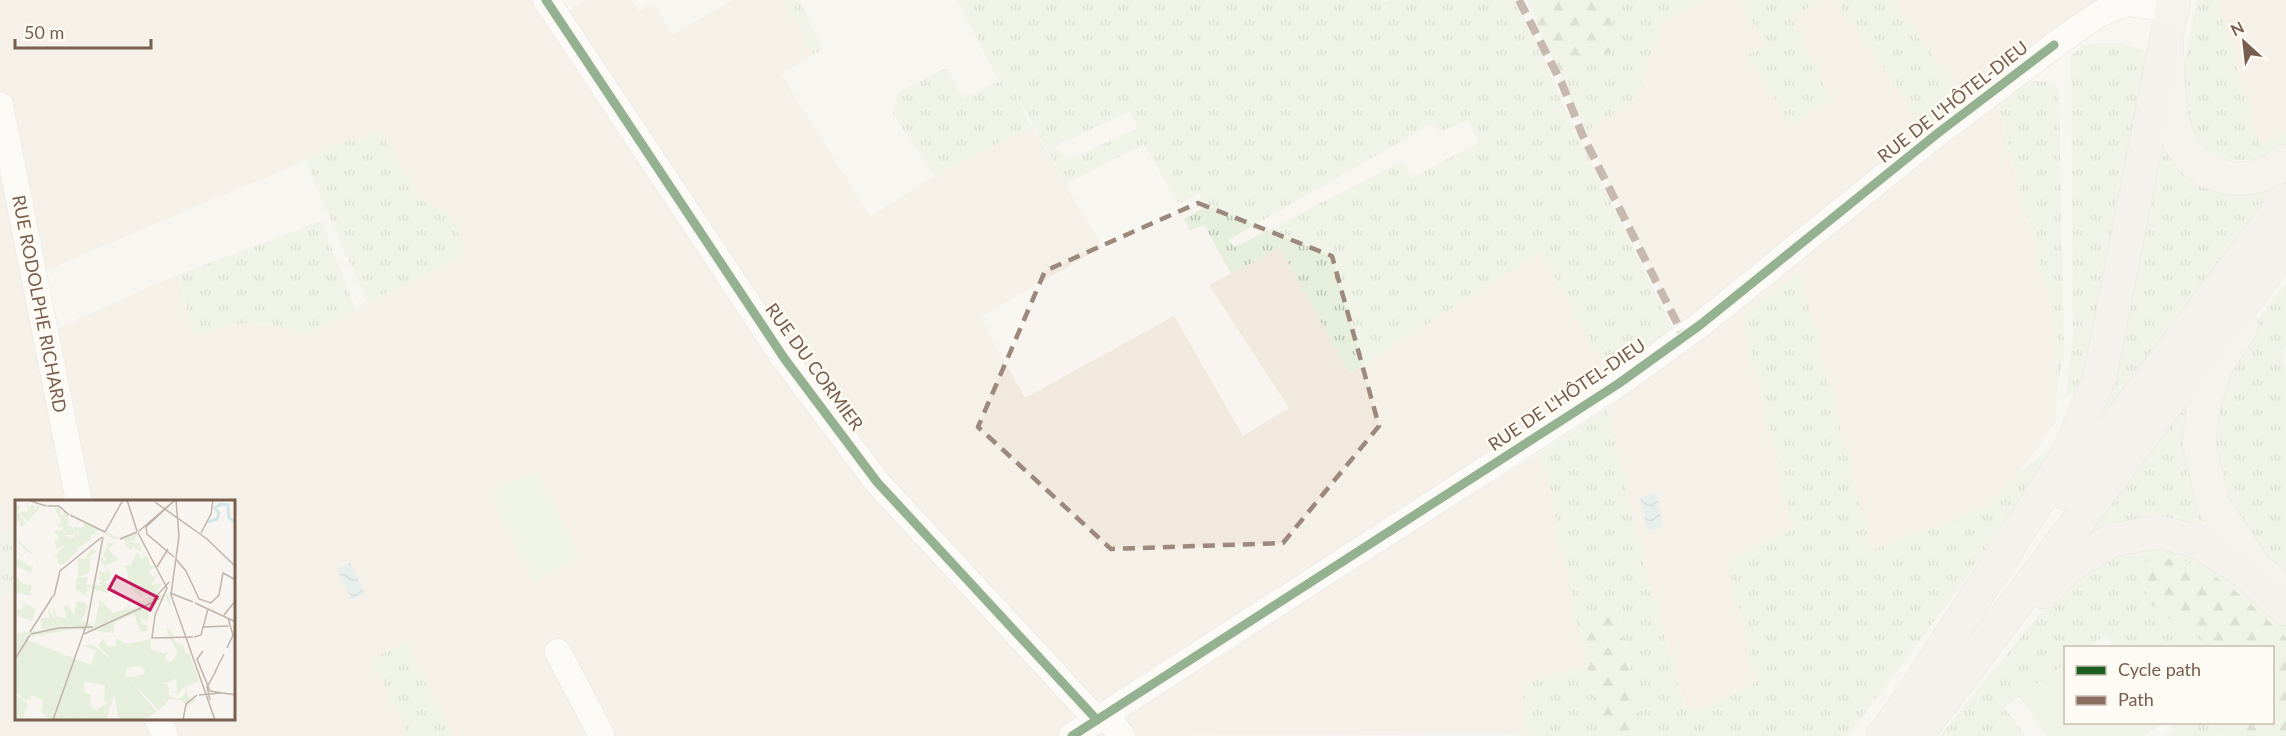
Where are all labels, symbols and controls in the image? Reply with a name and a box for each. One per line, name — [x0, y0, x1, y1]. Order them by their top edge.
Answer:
scale bar — [15, 12, 152, 50]
north arrow — [2214, 12, 2274, 72]
text: N — [2227, 17, 2247, 39]
text: 50 m — [24, 21, 64, 43]
street label: RUE DE L'HÔTEL-DIEU — [1873, 36, 2032, 167]
street label: RUE RODOLPHE RICHARD — [8, 193, 72, 414]
street label: RUE DU CORMIER — [761, 299, 869, 435]
street label: RUE DE L'HÔTEL-DIEU — [1484, 333, 1649, 455]
inset map — [15, 500, 236, 721]
legend — [2064, 646, 2274, 724]
text: Cycle path — [2118, 658, 2201, 680]
text: Path — [2118, 688, 2154, 710]

